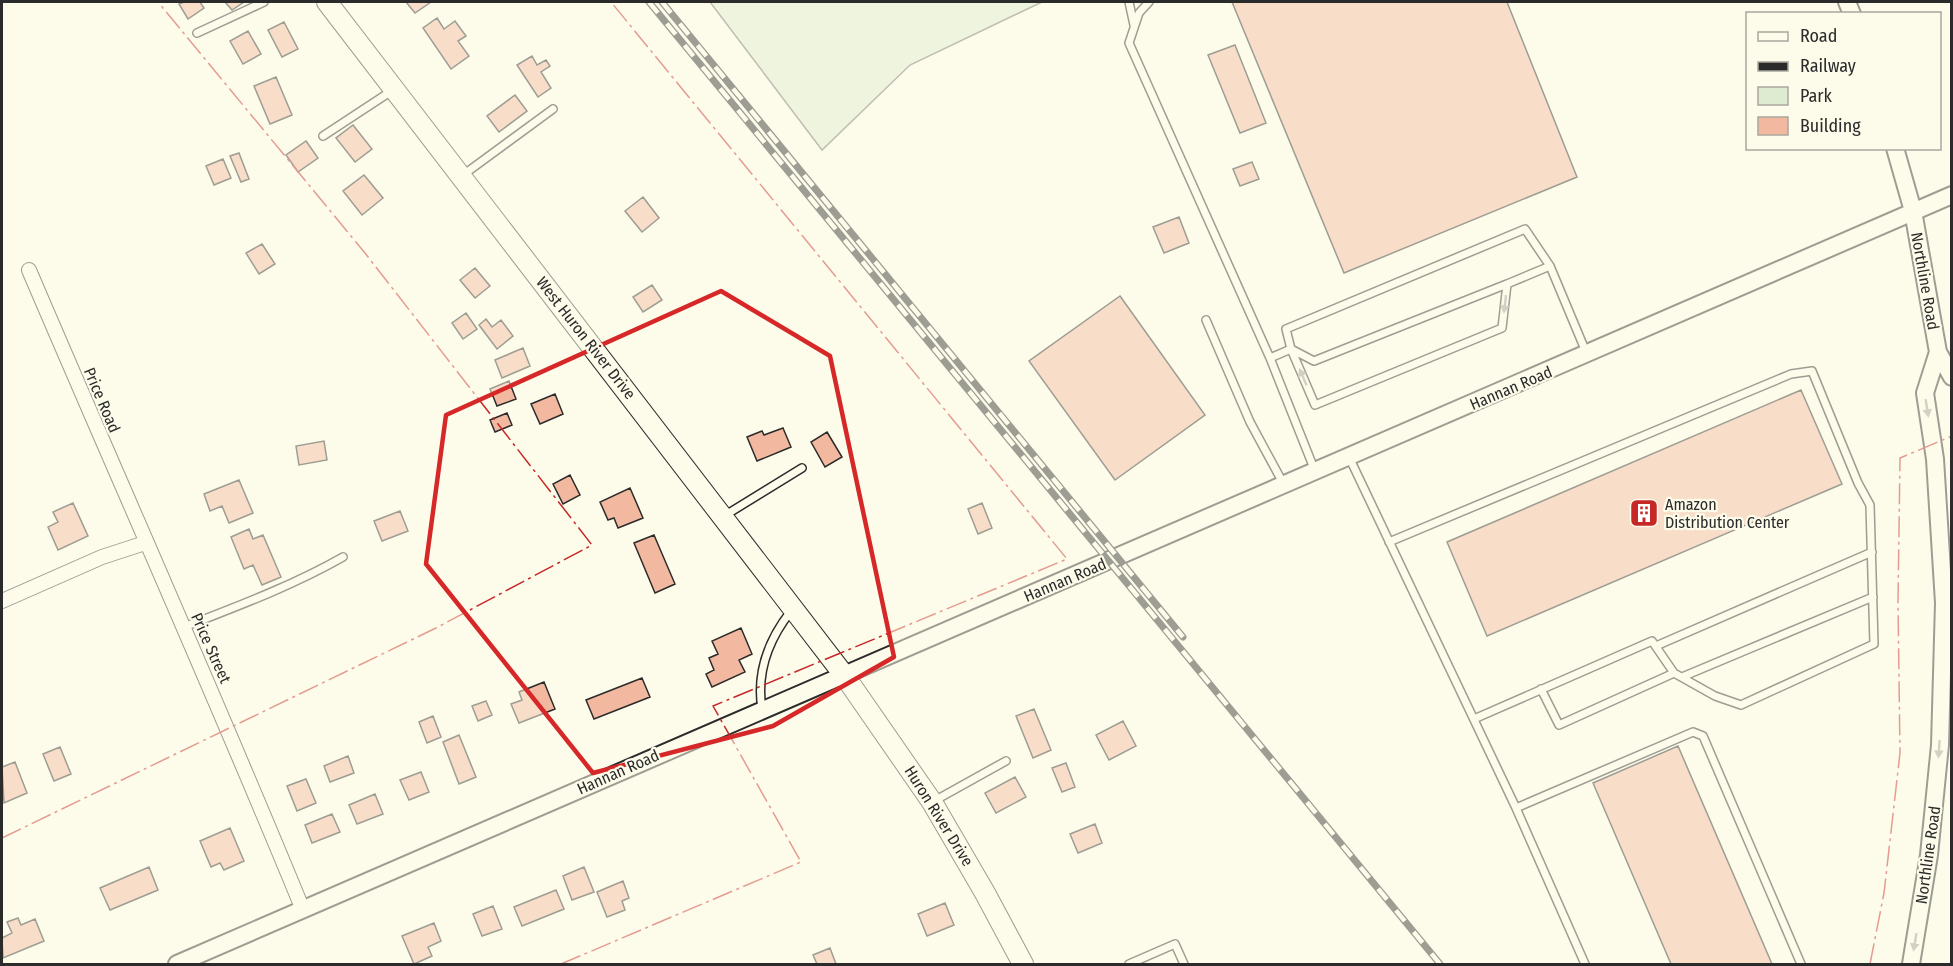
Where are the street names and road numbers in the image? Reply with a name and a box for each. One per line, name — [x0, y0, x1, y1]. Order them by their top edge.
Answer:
street label: Northline Road — [1907, 231, 1943, 331]
street label: West Huron River Drive — [532, 273, 640, 403]
street label: Hannan Road — [1467, 362, 1555, 414]
street label: Price Road — [80, 365, 124, 435]
street label: Hannan Road — [1021, 554, 1109, 606]
street label: Price Street — [187, 610, 235, 687]
street label: Hannan Road — [574, 746, 662, 798]
street label: Huron River Drive — [901, 762, 978, 870]
street label: Northline Road — [1912, 805, 1944, 905]

